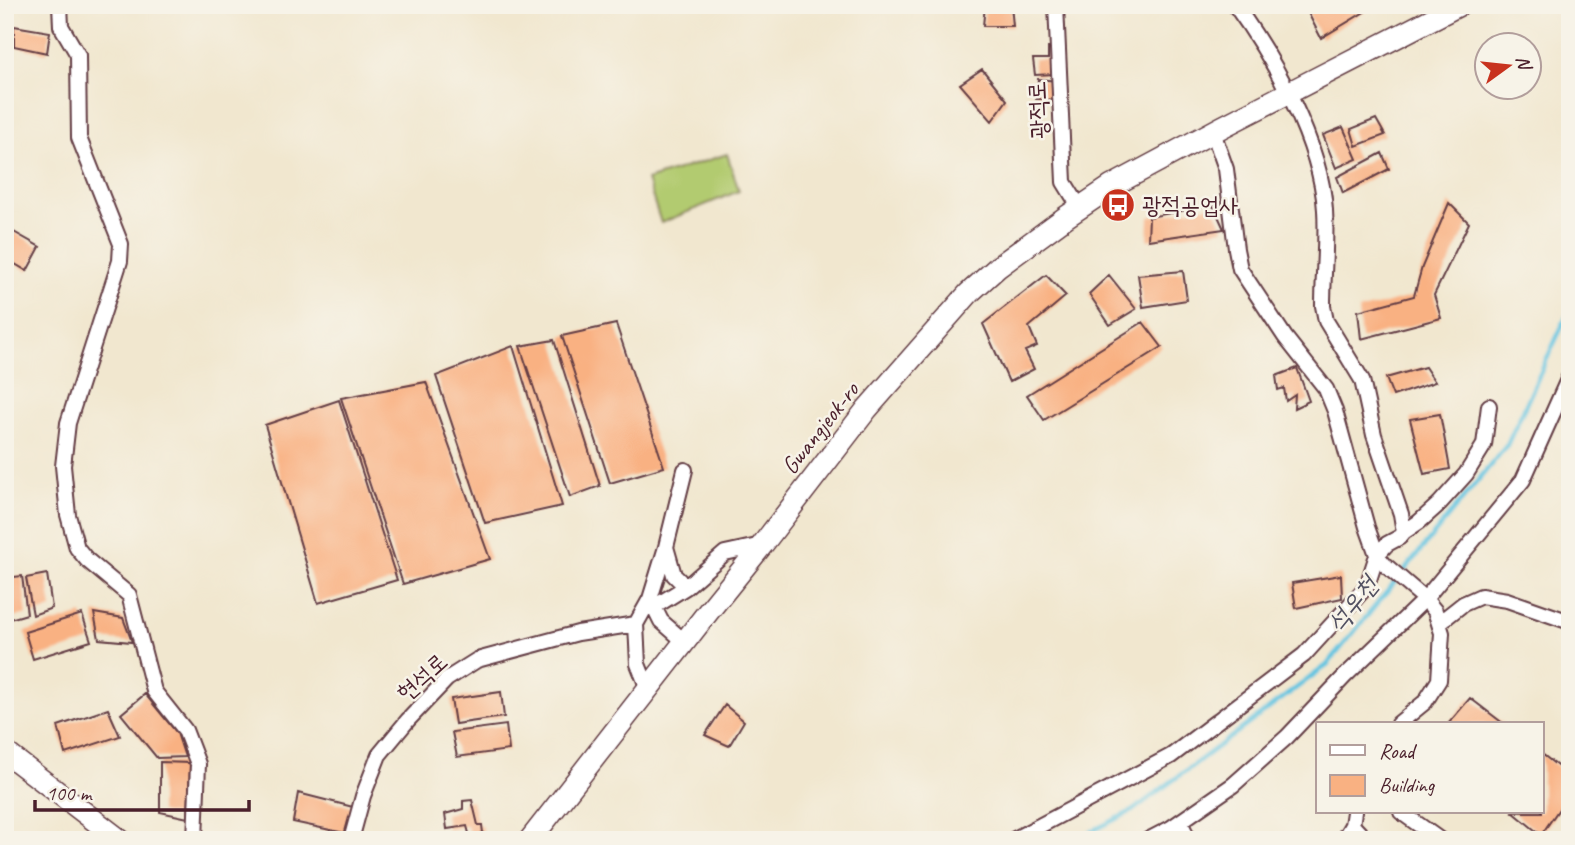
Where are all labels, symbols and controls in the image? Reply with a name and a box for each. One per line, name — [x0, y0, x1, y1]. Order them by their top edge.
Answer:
north arrow — [1474, 32, 1544, 102]
text: N — [1510, 53, 1537, 74]
street label: 광적로 — [1022, 80, 1054, 140]
bus stop icon: 광적공업사 — [1099, 186, 1137, 224]
place label: 광적공업사 — [1142, 190, 1239, 220]
street label: Gwangjeok-ro — [775, 375, 866, 480]
water label: 석우천 — [1320, 567, 1387, 639]
street label: 현석로 — [390, 646, 454, 708]
legend — [1316, 722, 1544, 814]
text: Road — [1379, 738, 1418, 764]
scale bar — [35, 768, 248, 812]
text: Building — [1379, 772, 1436, 798]
text: 100 m — [46, 780, 93, 806]

